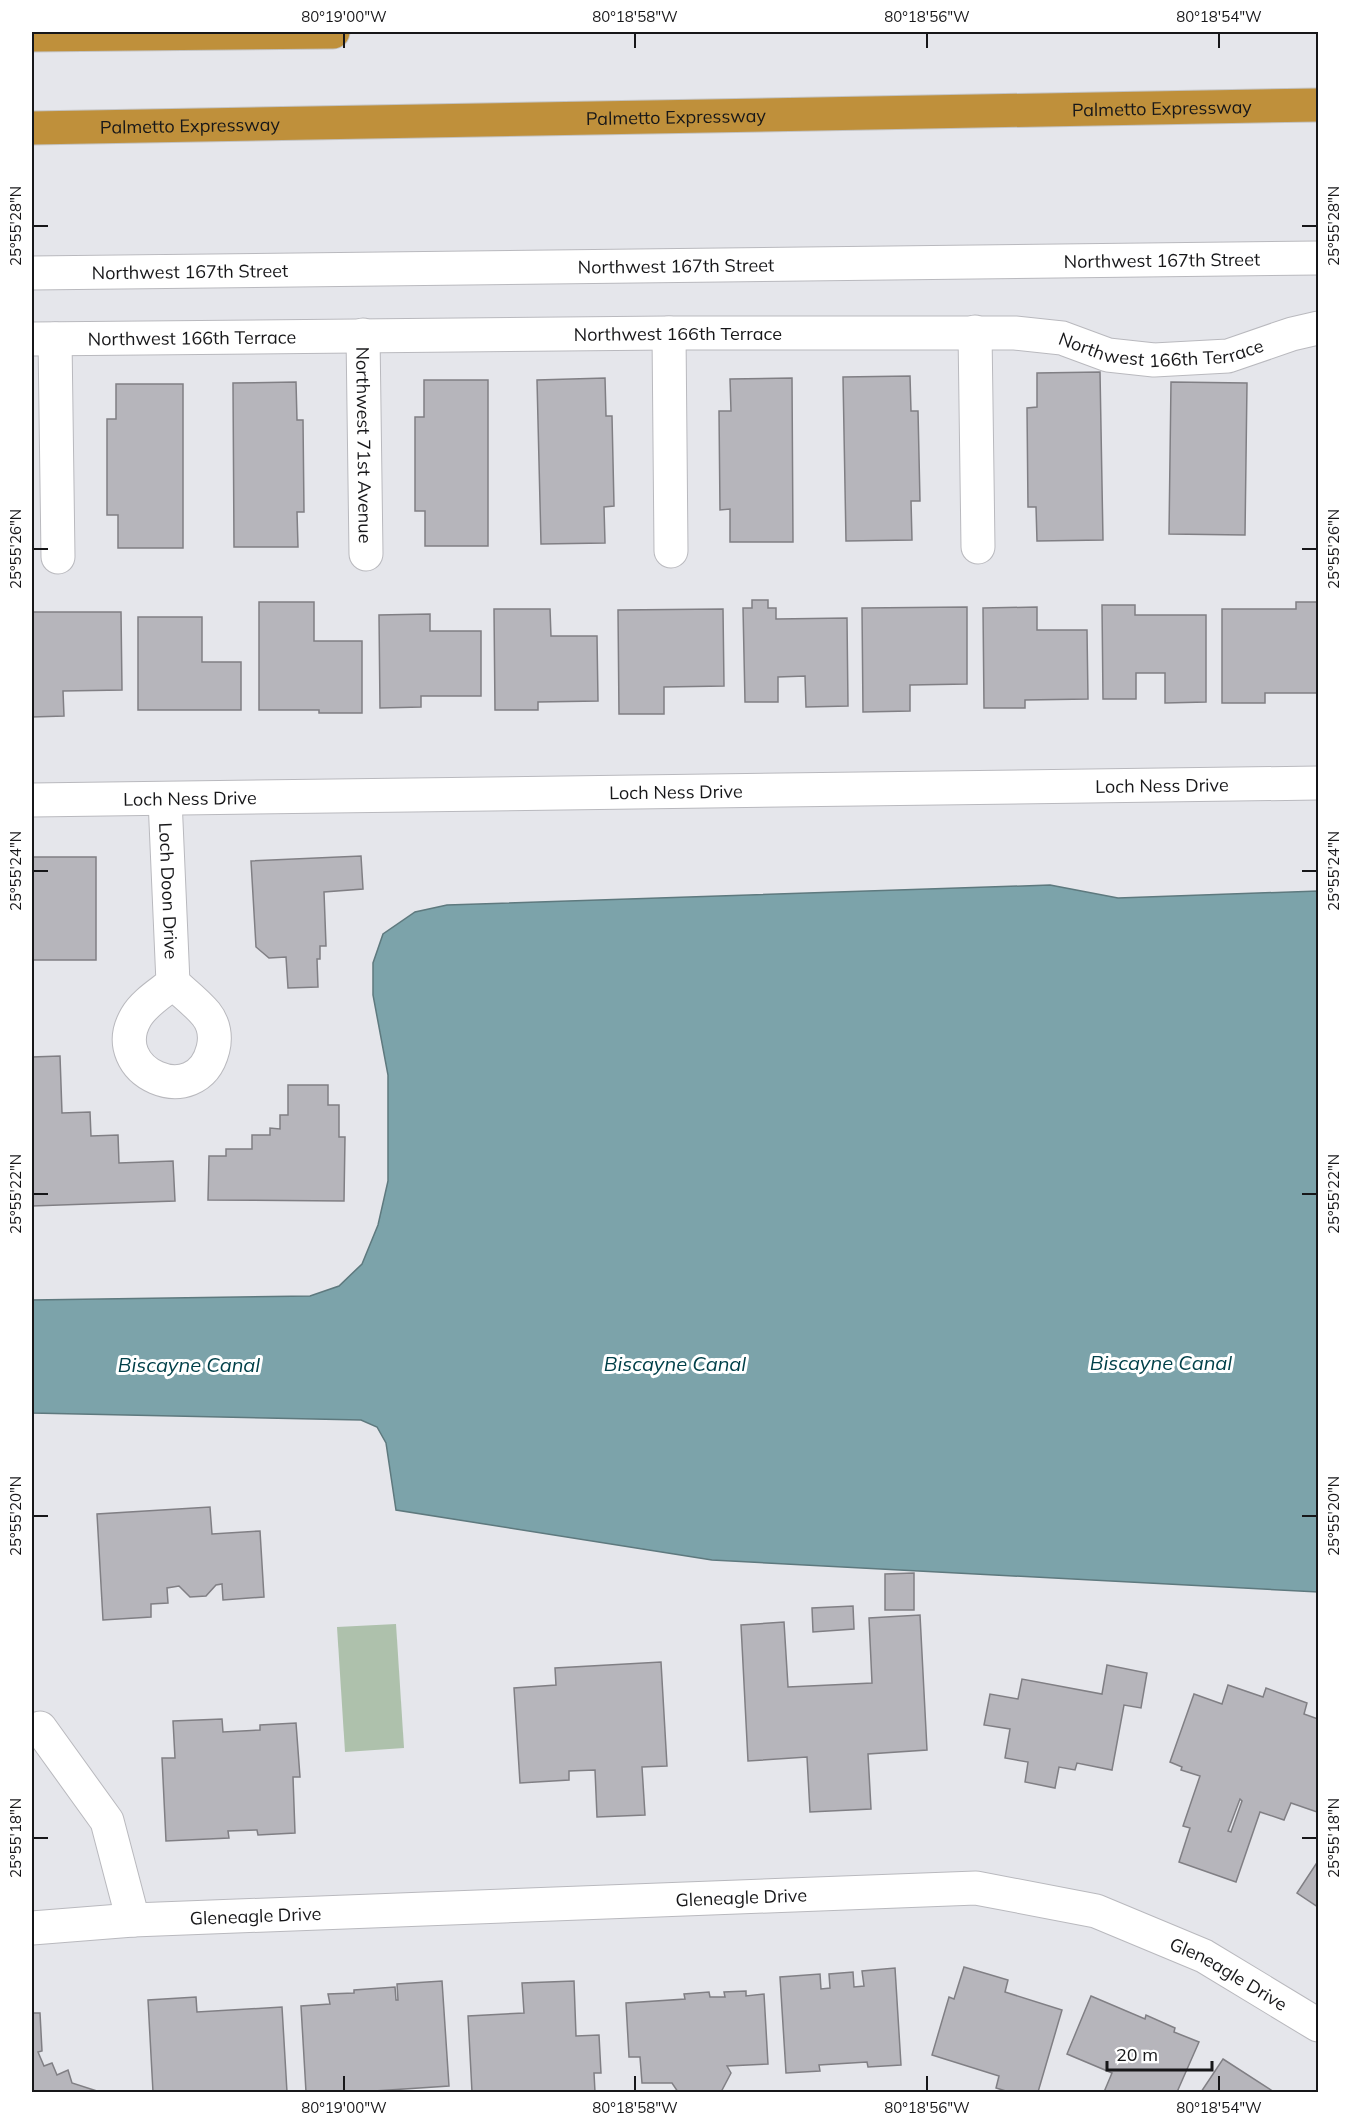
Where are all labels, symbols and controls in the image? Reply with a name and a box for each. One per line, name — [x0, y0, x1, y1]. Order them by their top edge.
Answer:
text: 80°19'00"W — [301, 7, 387, 26]
text: 80°18'58"W — [592, 7, 678, 26]
text: 80°18'56"W — [884, 7, 970, 26]
text: 80°18'54"W — [1176, 7, 1262, 26]
street label: Palmetto Expressway — [1072, 95, 1252, 121]
street label: Palmetto Expressway — [586, 103, 767, 130]
street label: Palmetto Expressway — [100, 112, 281, 138]
text: 25°55'28"N — [6, 186, 25, 266]
text: 25°55'28"N — [1324, 186, 1343, 266]
street label: Northwest 167th Street — [1064, 247, 1260, 272]
street label: Northwest 167th Street — [578, 253, 774, 278]
street label: Northwest 167th Street — [92, 259, 288, 284]
street label: Northwest 166th Terrace — [574, 322, 782, 345]
street label: Northwest 166th Terrace — [88, 325, 296, 350]
street label: Northwest 166th Terrace — [1056, 326, 1266, 372]
street label: Northwest 71st Avenue — [352, 346, 377, 544]
text: 25°55'26"N — [6, 509, 25, 589]
text: 25°55'26"N — [1324, 509, 1343, 589]
street label: Loch Ness Drive — [1095, 773, 1229, 797]
street label: Loch Ness Drive — [609, 779, 743, 804]
street label: Loch Ness Drive — [123, 786, 257, 810]
street label: Loch Doon Drive — [155, 822, 183, 960]
text: 25°55'24"N — [6, 831, 25, 911]
text: 25°55'24"N — [1324, 831, 1343, 911]
text: 25°55'22"N — [6, 1154, 25, 1234]
text: 25°55'22"N — [1324, 1154, 1343, 1234]
water label: Biscayne Canal — [1090, 1350, 1232, 1375]
water label: Biscayne Canal — [604, 1351, 746, 1376]
water label: Biscayne Canal — [118, 1352, 260, 1377]
text: 25°55'20"N — [6, 1476, 25, 1556]
text: 25°55'20"N — [1324, 1476, 1343, 1556]
text: 25°55'18"N — [6, 1798, 25, 1878]
text: 25°55'18"N — [1324, 1798, 1343, 1878]
street label: Gleneagle Drive — [675, 1883, 807, 1911]
street label: Gleneagle Drive — [189, 1901, 322, 1929]
street label: Gleneagle Drive — [1166, 1932, 1292, 2015]
scale bar — [1107, 2034, 1212, 2072]
text: 20 m — [1116, 2043, 1158, 2066]
text: 80°19'00"W — [301, 2098, 387, 2117]
text: 80°18'58"W — [592, 2098, 678, 2117]
text: 80°18'56"W — [884, 2098, 970, 2117]
text: 80°18'54"W — [1176, 2098, 1262, 2117]

